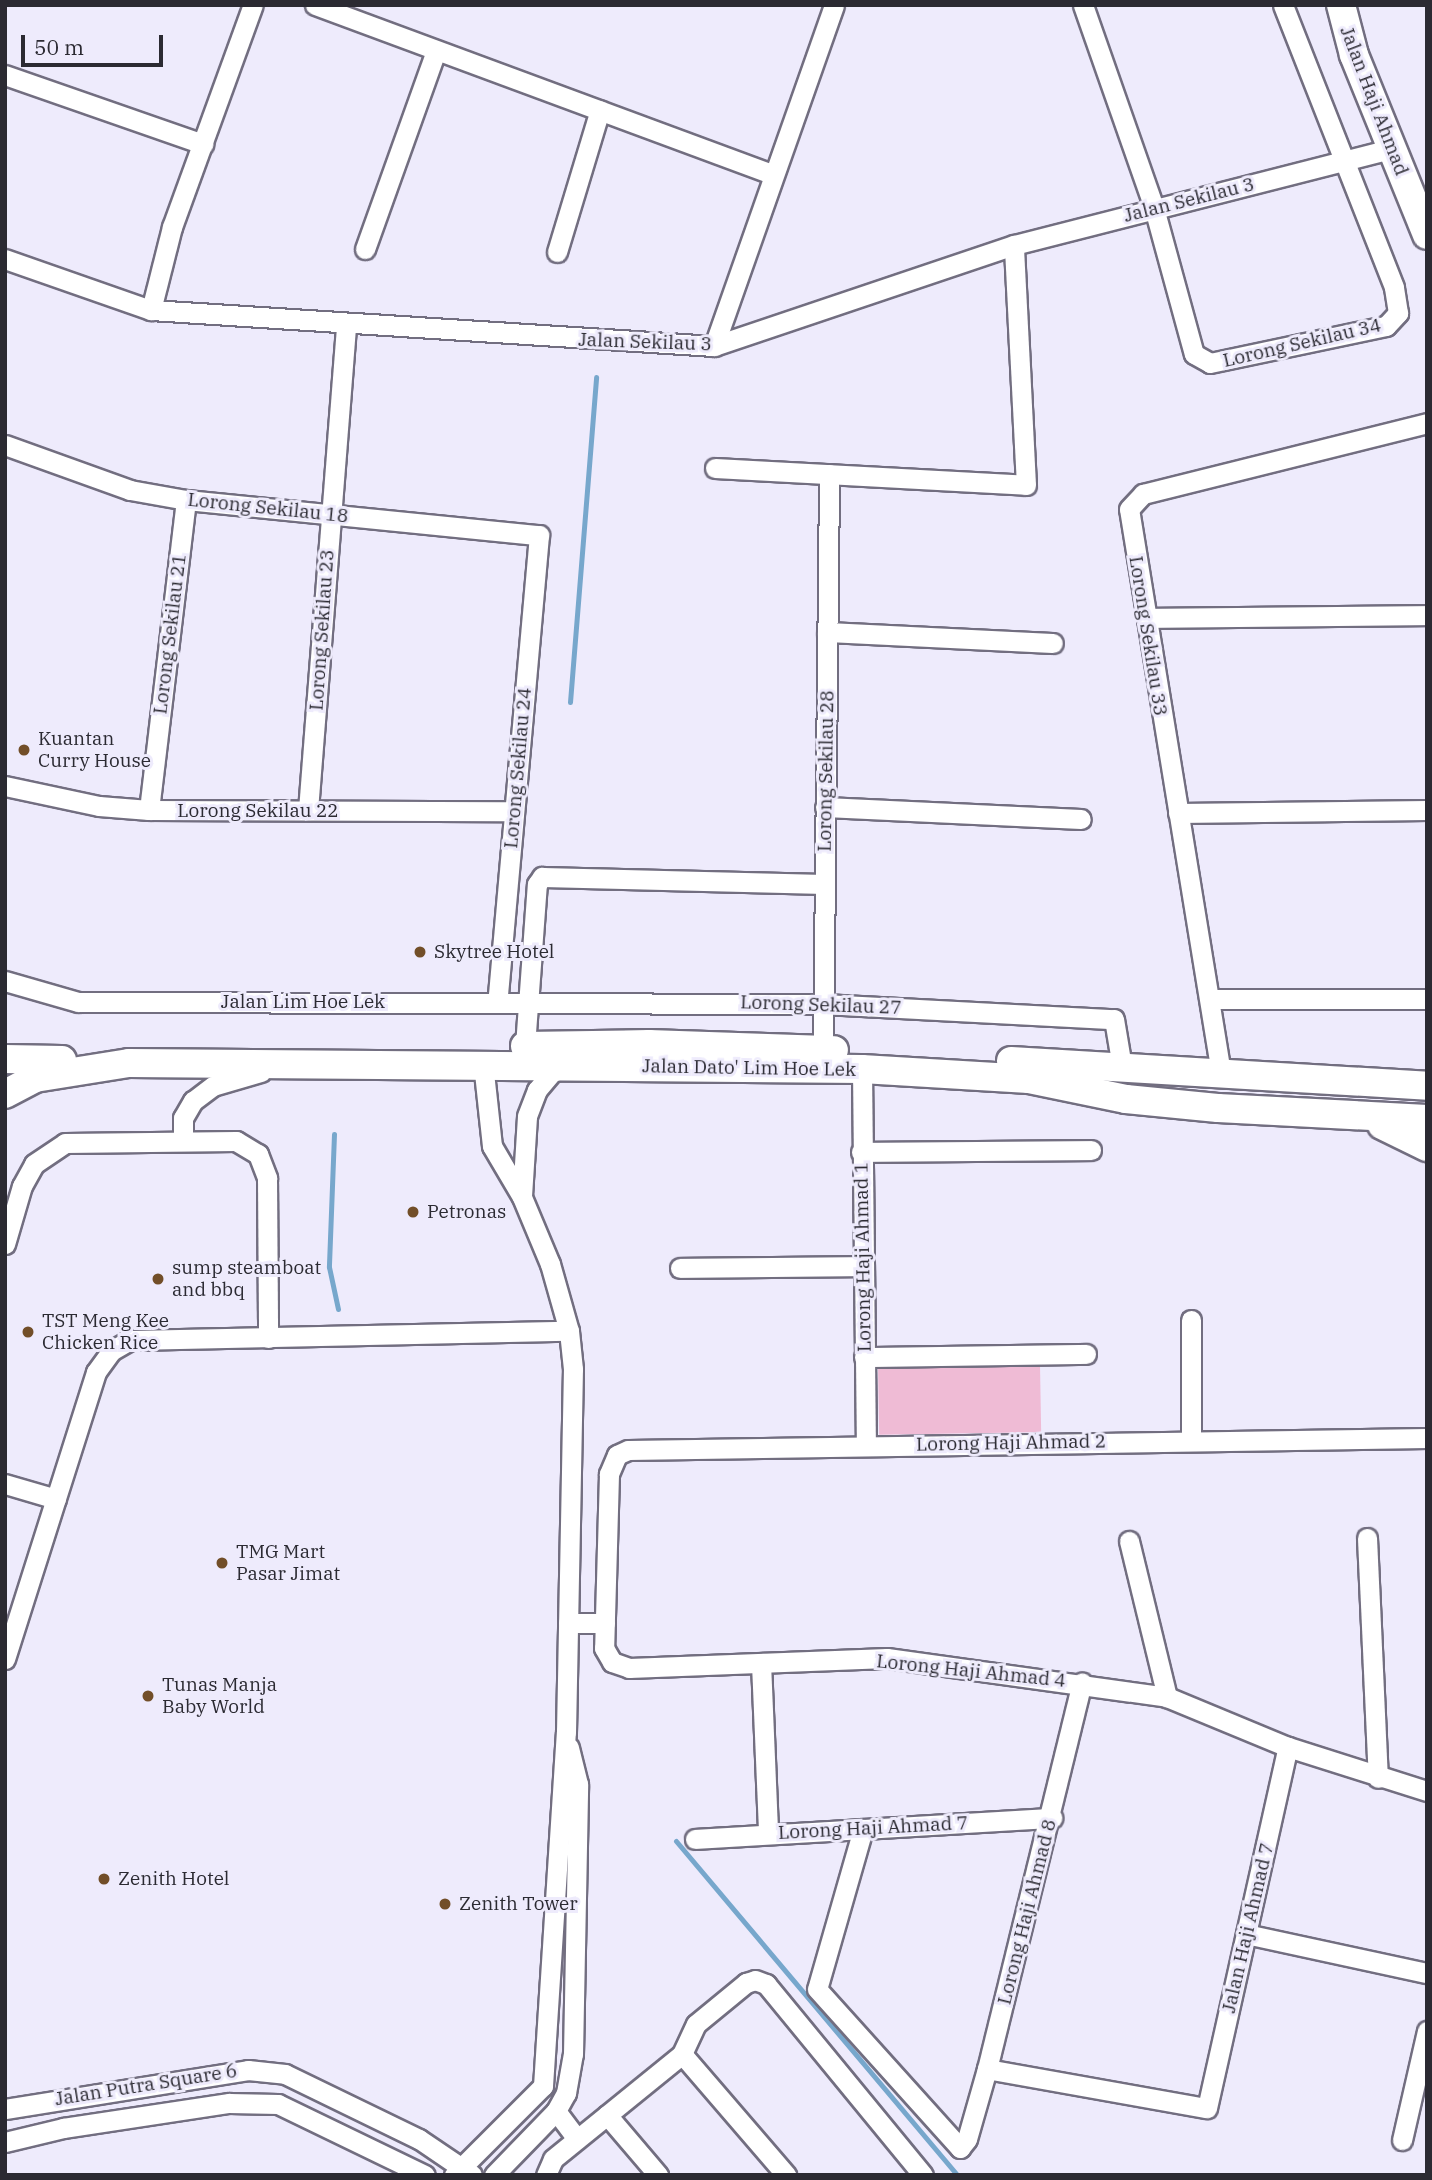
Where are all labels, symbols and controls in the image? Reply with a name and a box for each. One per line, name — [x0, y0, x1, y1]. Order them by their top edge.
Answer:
scale bar — [24, 21, 166, 65]
street label: Jalan Haji Ahmad — [1335, 23, 1413, 179]
text: 50 m — [34, 33, 84, 61]
street label: Jalan Sekilau 3 — [1121, 173, 1257, 227]
street label: Lorong Sekilau 34 — [1221, 314, 1383, 372]
street label: Jalan Sekilau 3 — [578, 328, 712, 356]
street label: Lorong Sekilau 18 — [187, 488, 349, 528]
street label: Lorong Sekilau 23 — [305, 549, 339, 711]
street label: Lorong Sekilau 21 — [149, 553, 191, 715]
street label: Lorong Sekilau 33 — [1124, 555, 1172, 717]
street label: Lorong Sekilau 24 — [500, 687, 536, 849]
street label: Lorong Sekilau 28 — [813, 690, 839, 852]
place label: Kuantan Curry House — [38, 728, 151, 772]
marker: Kuantan Curry House — [16, 742, 32, 758]
street label: Lorong Sekilau 22 — [177, 800, 339, 822]
place label: Skytree Hotel — [434, 941, 555, 963]
marker: Skytree Hotel — [412, 944, 428, 960]
street label: Jalan Lim Hoe Lek — [221, 991, 385, 1013]
street label: Lorong Sekilau 27 — [740, 991, 902, 1019]
street label: Jalan Dato' Lim Hoe Lek — [642, 1055, 856, 1081]
street label: Lorong Haji Ahmad 1 — [850, 1162, 876, 1352]
place label: Petronas — [427, 1201, 506, 1223]
marker: Petronas — [405, 1204, 421, 1220]
place label: sump steamboat and bbq — [172, 1257, 321, 1301]
marker: sump steamboat and bbq — [150, 1271, 166, 1287]
place label: TST Meng Kee Chicken Rice — [42, 1310, 169, 1354]
marker: TST Meng Kee Chicken Rice — [20, 1324, 36, 1340]
street label: Lorong Haji Ahmad 2 — [916, 1430, 1106, 1456]
place label: TMG Mart Pasar Jimat — [236, 1541, 340, 1585]
marker: TMG Mart Pasar Jimat — [214, 1555, 230, 1571]
street label: Lorong Haji Ahmad 4 — [875, 1650, 1067, 1692]
place label: Tunas Manja Baby World — [162, 1674, 277, 1718]
marker: Tunas Manja Baby World — [140, 1688, 156, 1704]
street label: Lorong Haji Ahmad 7 — [778, 1812, 968, 1844]
street label: Lorong Haji Ahmad 8 — [993, 1817, 1061, 2007]
street label: Jalan Haji Ahmad 7 — [1217, 1841, 1279, 2015]
place label: Zenith Hotel — [118, 1868, 230, 1890]
marker: Zenith Hotel — [96, 1871, 112, 1887]
place label: Zenith Tower — [459, 1893, 578, 1915]
marker: Zenith Tower — [437, 1896, 453, 1912]
street label: Jalan Putra Square 6 — [53, 2059, 239, 2111]

